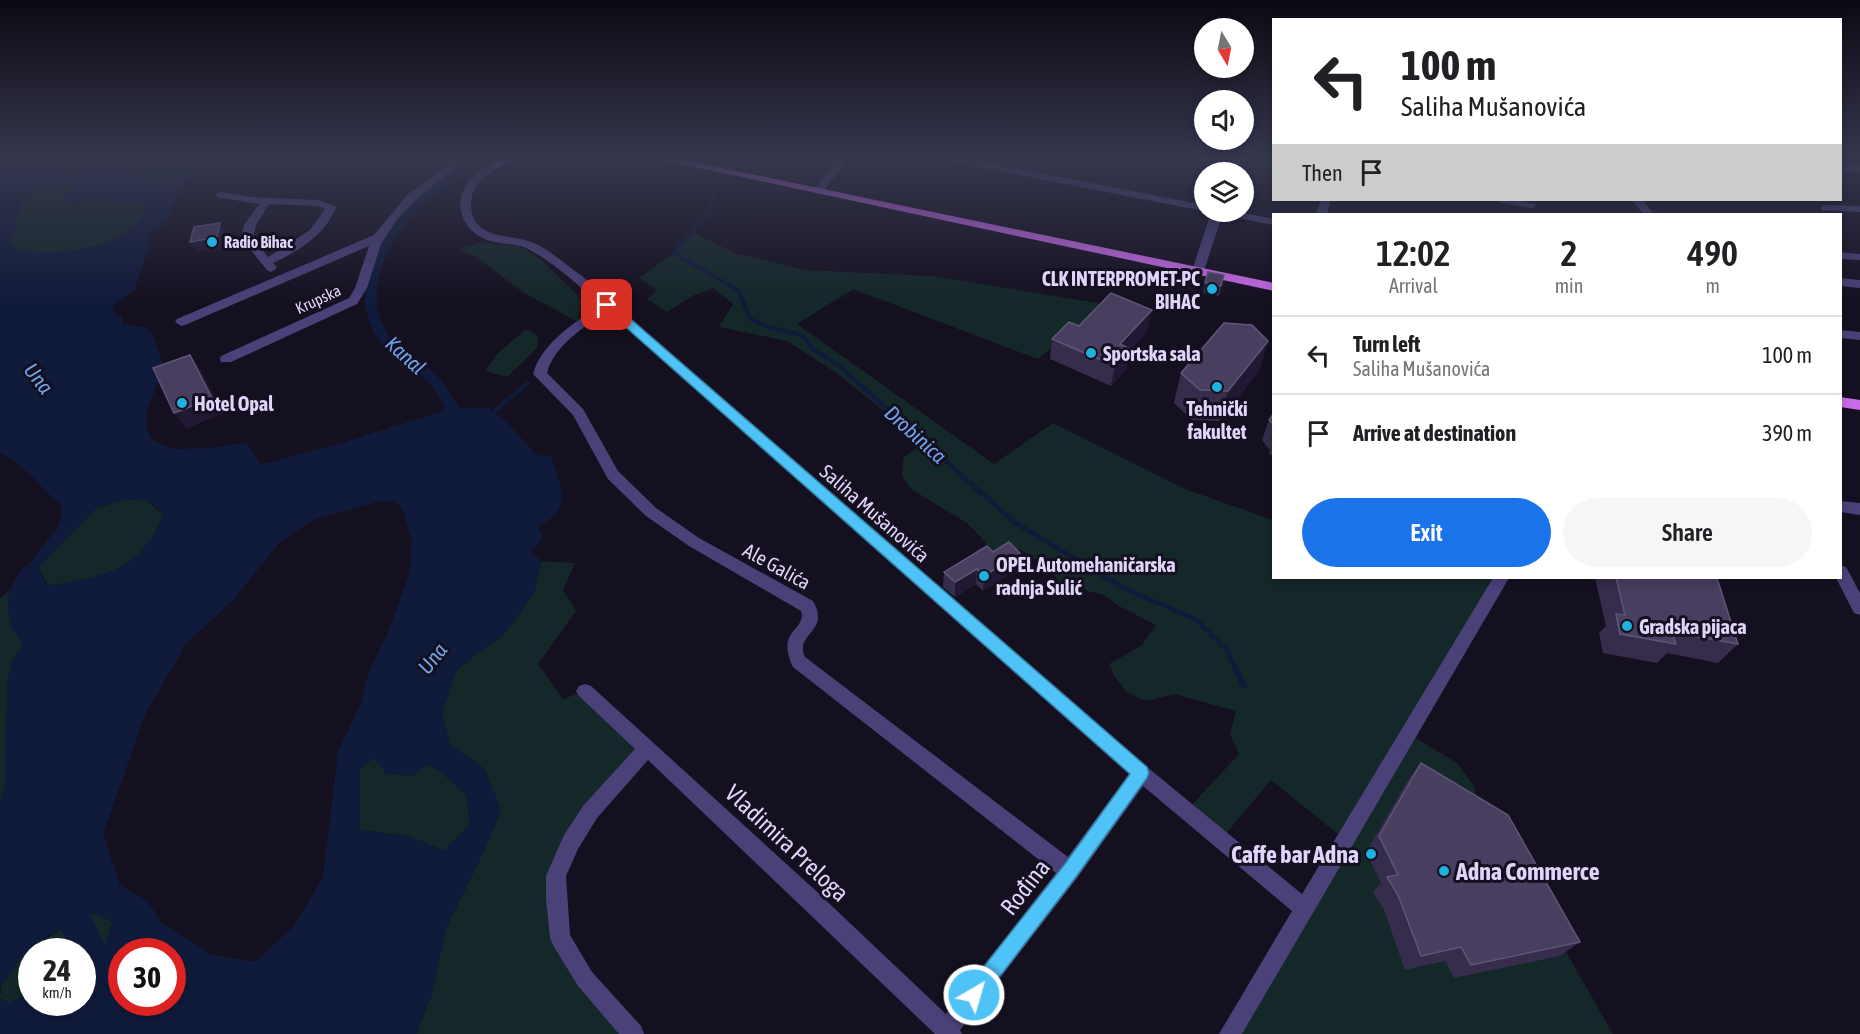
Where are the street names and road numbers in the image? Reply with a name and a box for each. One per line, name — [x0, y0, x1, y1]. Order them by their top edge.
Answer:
street label: Krupska — [292, 281, 344, 318]
street label: Saliha Mušanovića — [816, 459, 934, 567]
street label: Ale Galića — [739, 538, 815, 594]
street label: Vladimira Preloga — [720, 779, 854, 907]
street label: Rođina — [995, 854, 1055, 920]

